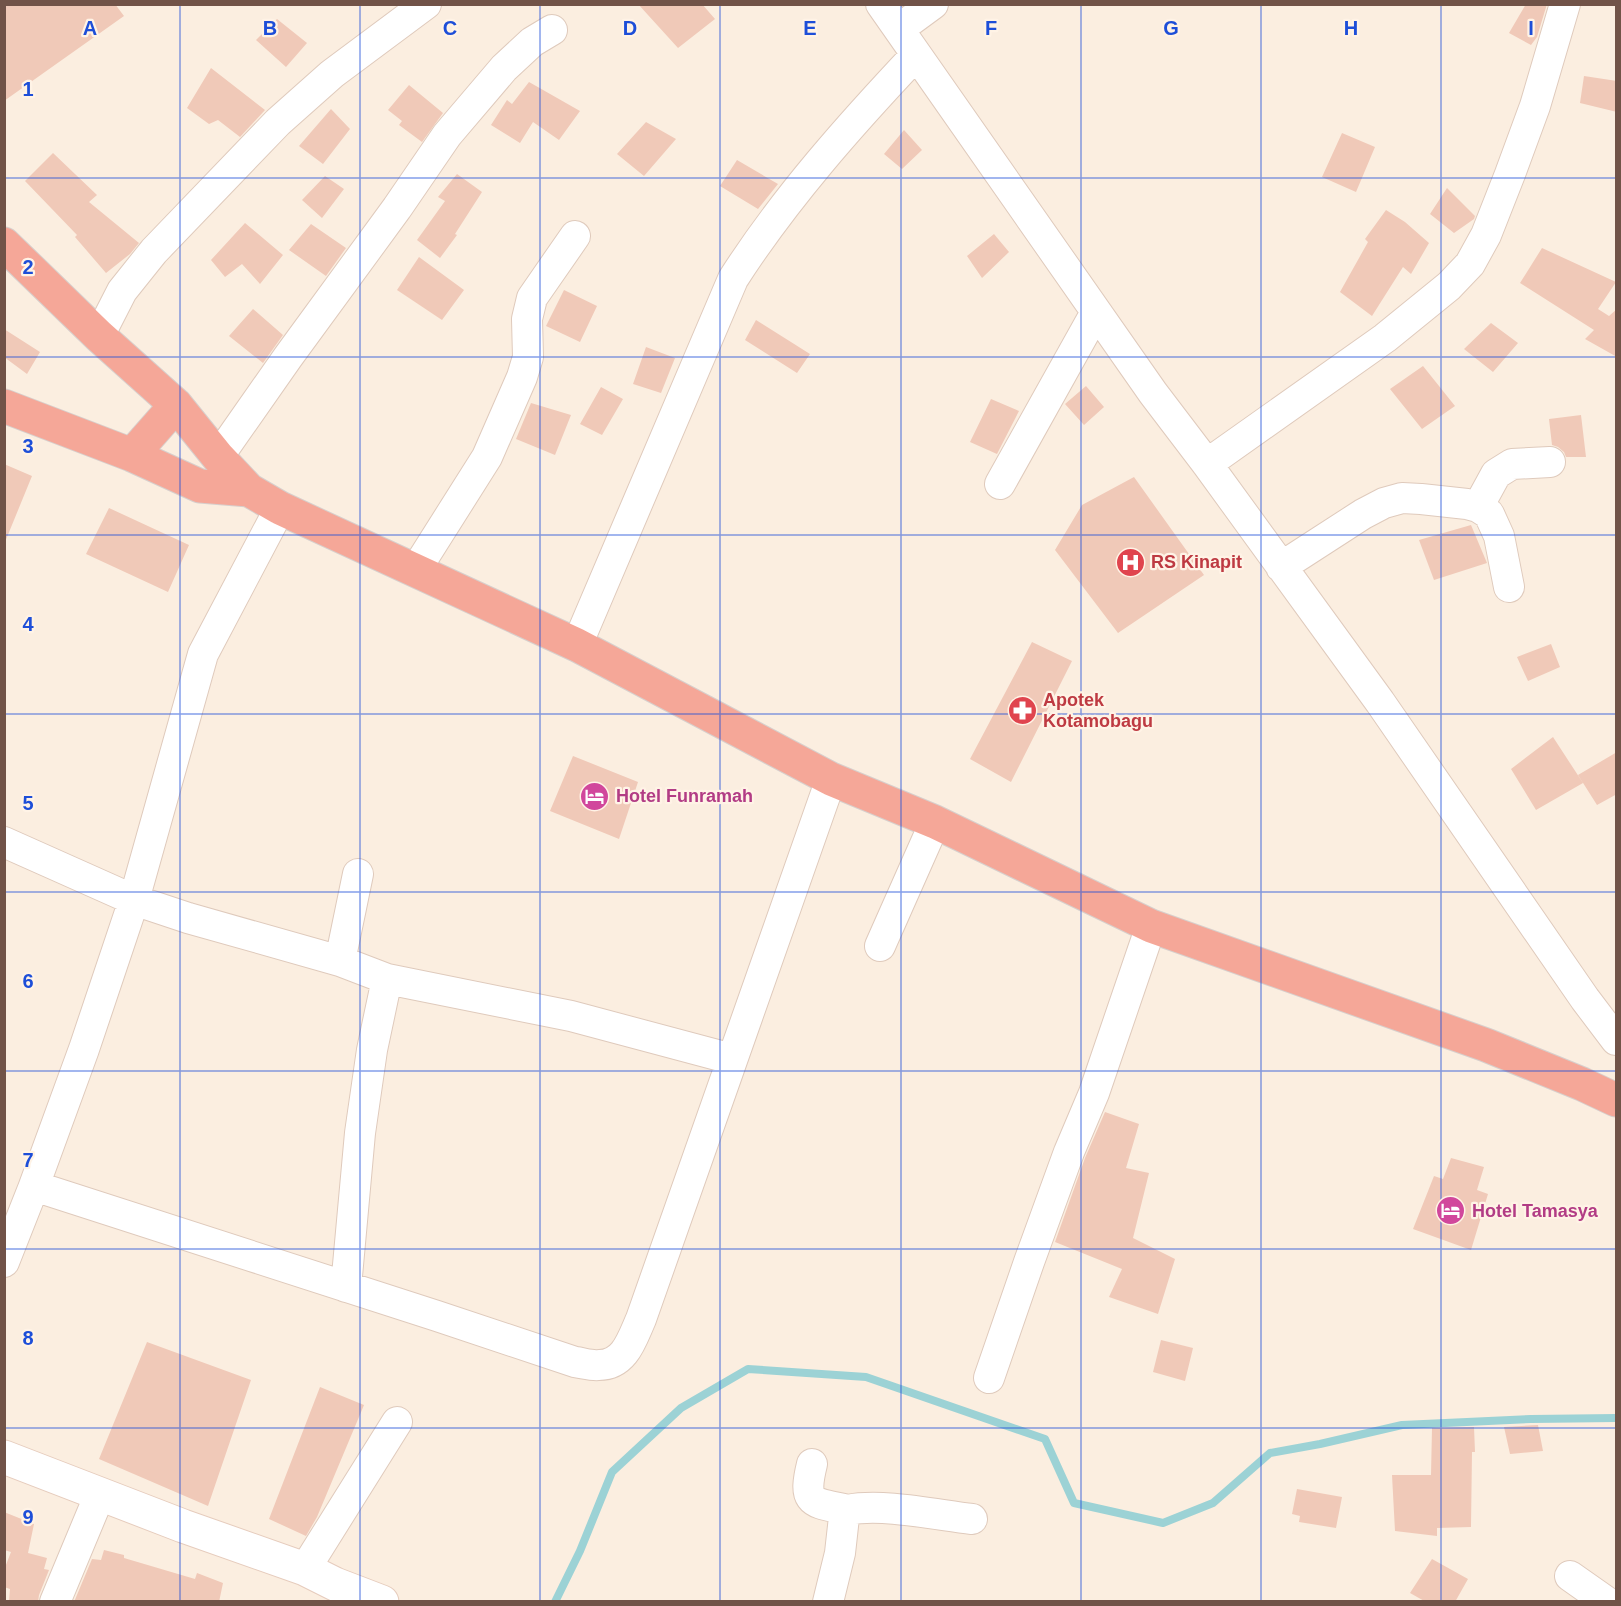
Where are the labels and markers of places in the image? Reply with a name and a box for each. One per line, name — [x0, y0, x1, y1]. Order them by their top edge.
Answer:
hospital icon: RS Kinapit — [1114, 546, 1146, 578]
place label: RS Kinapit — [1151, 552, 1242, 572]
place label: Apotek Kotamobagu — [1043, 690, 1153, 731]
pharmacy icon: Apotek Kotamobagu — [1006, 694, 1038, 726]
hotel icon: Hotel Funramah — [579, 780, 611, 812]
place label: Hotel Funramah — [616, 786, 753, 806]
hotel icon: Hotel Tamasya — [1435, 1195, 1467, 1227]
place label: Hotel Tamasya — [1472, 1201, 1599, 1221]

